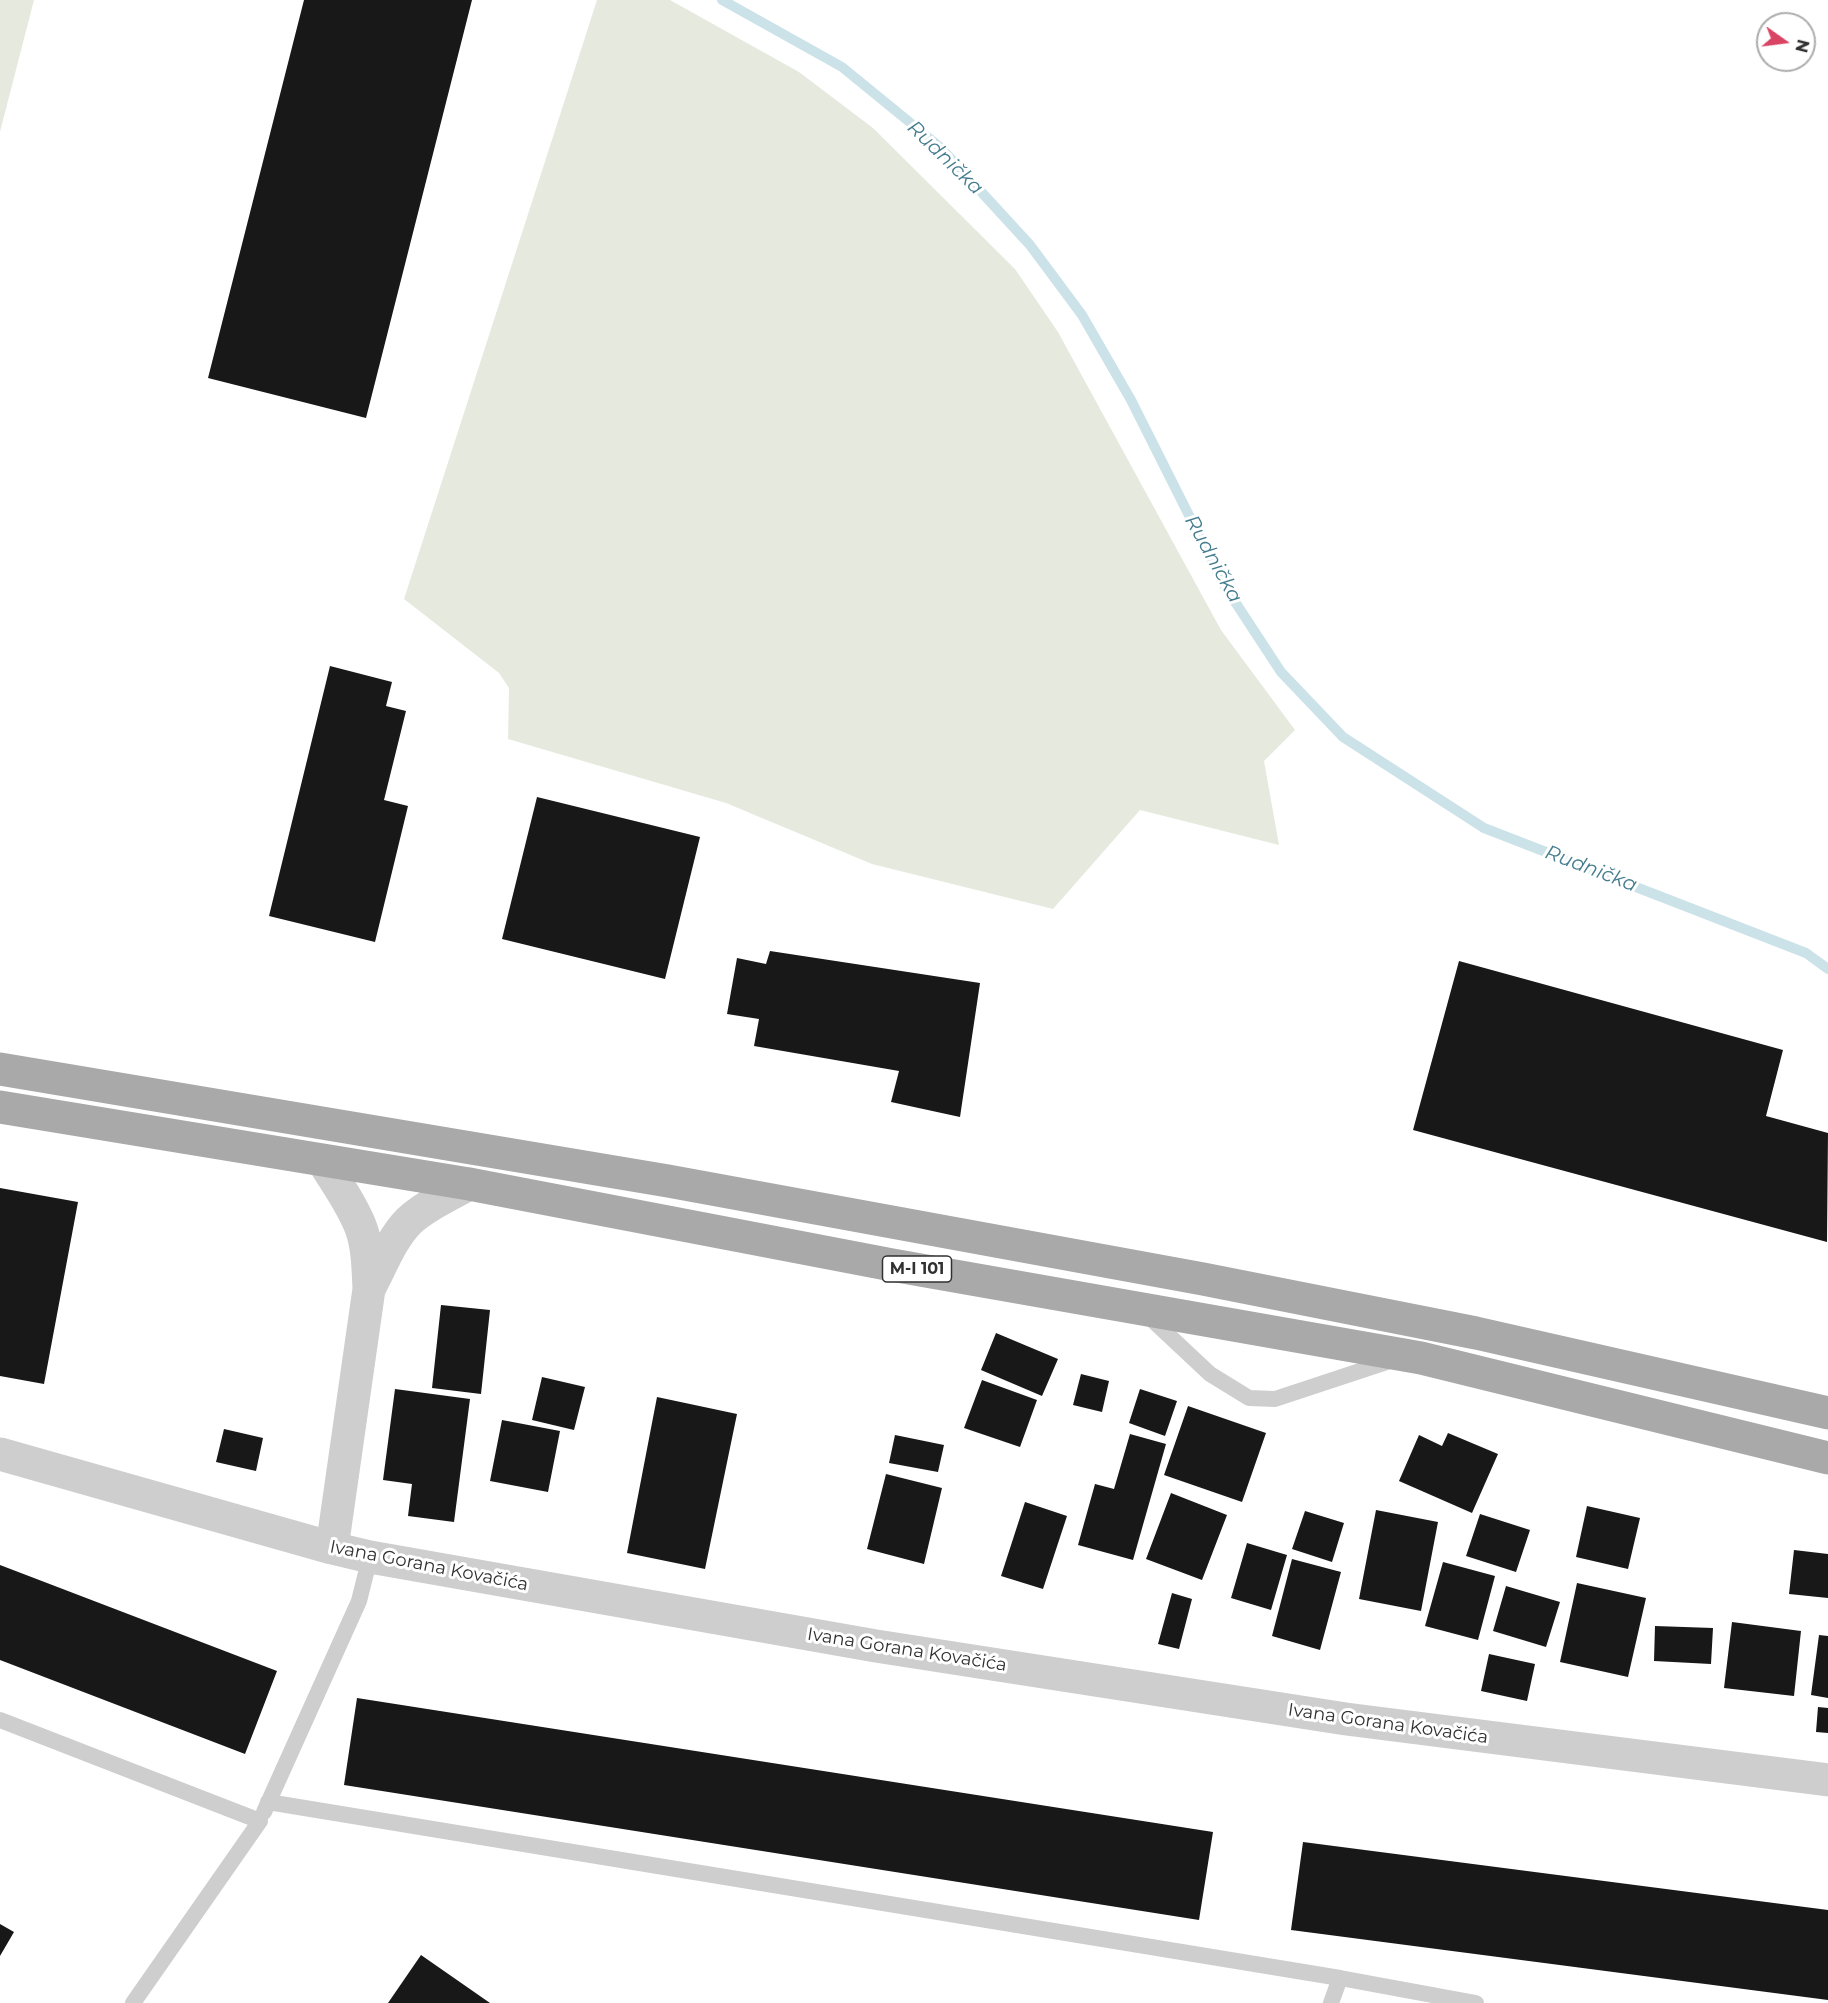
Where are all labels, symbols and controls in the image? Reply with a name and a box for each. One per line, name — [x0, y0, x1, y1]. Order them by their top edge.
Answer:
north arrow — [1756, 12, 1816, 72]
text: N — [1791, 37, 1813, 55]
water label: Rudnička — [902, 116, 988, 200]
water label: Rudnička — [1179, 511, 1247, 607]
water label: Rudnička — [1542, 841, 1640, 897]
road number: M-I 101 — [882, 1256, 952, 1282]
street label: Ivana Gorana Kovačića — [328, 1536, 530, 1596]
street label: Ivana Gorana Kovačića — [806, 1624, 1008, 1676]
street label: Ivana Gorana Kovačića — [1287, 1699, 1489, 1749]

